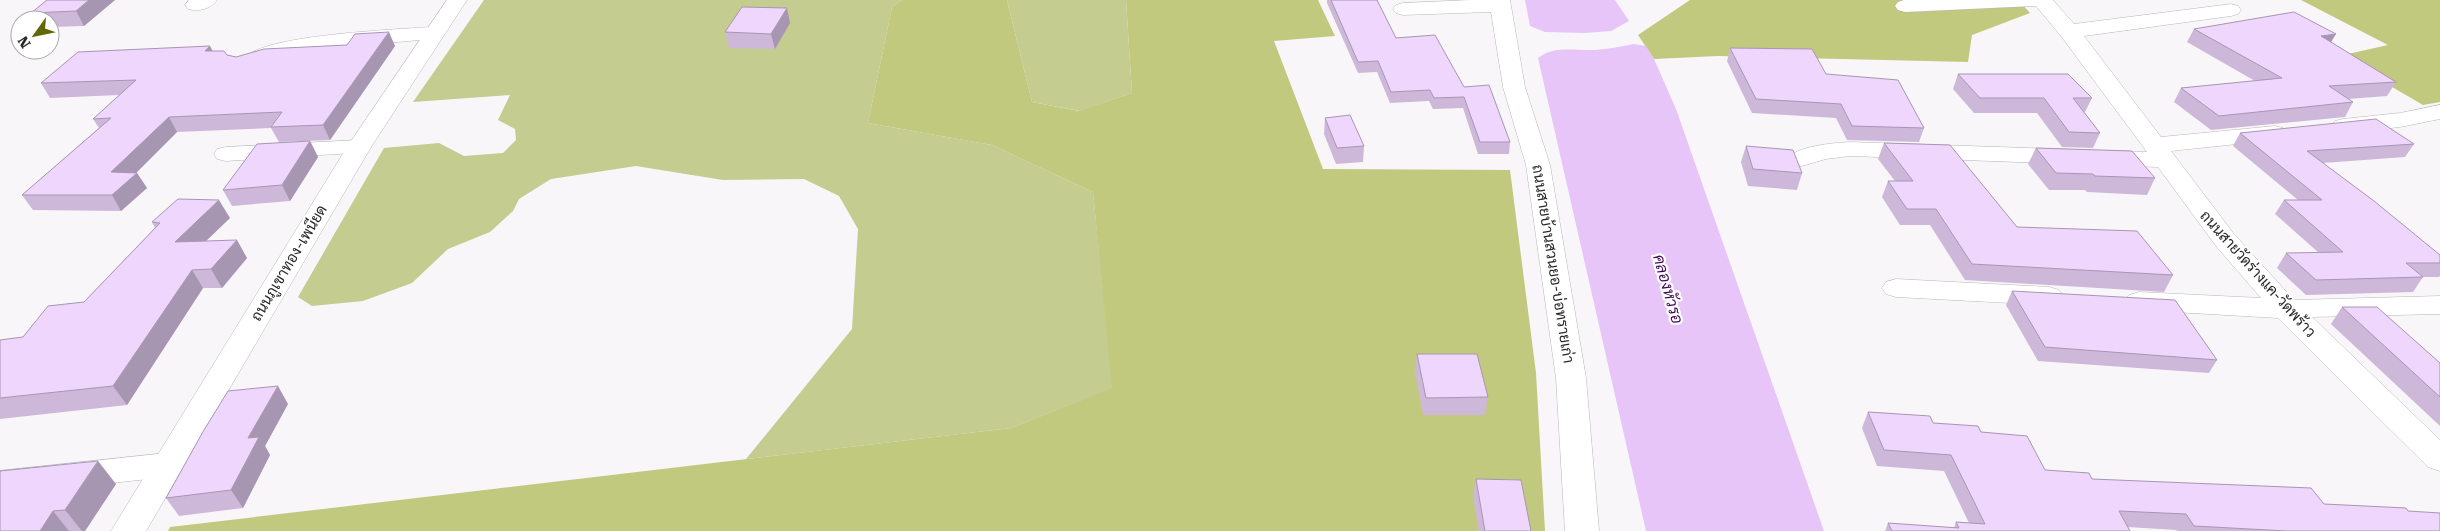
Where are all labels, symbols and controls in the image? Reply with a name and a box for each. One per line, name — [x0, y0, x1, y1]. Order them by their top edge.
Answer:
north arrow — [10, 10, 60, 60]
text: N — [14, 33, 34, 51]
street label: ถนนสายบ้านสวนยอ-บ่อทรายเก่า — [1528, 163, 1579, 365]
street label: ถนนภูเขาทอง-เพนียด — [246, 201, 332, 325]
street label: ถนนสายวัดร่างแค-วัดพร้าว — [2196, 206, 2320, 341]
water label: คลองหัวรอ — [1649, 252, 1688, 326]

